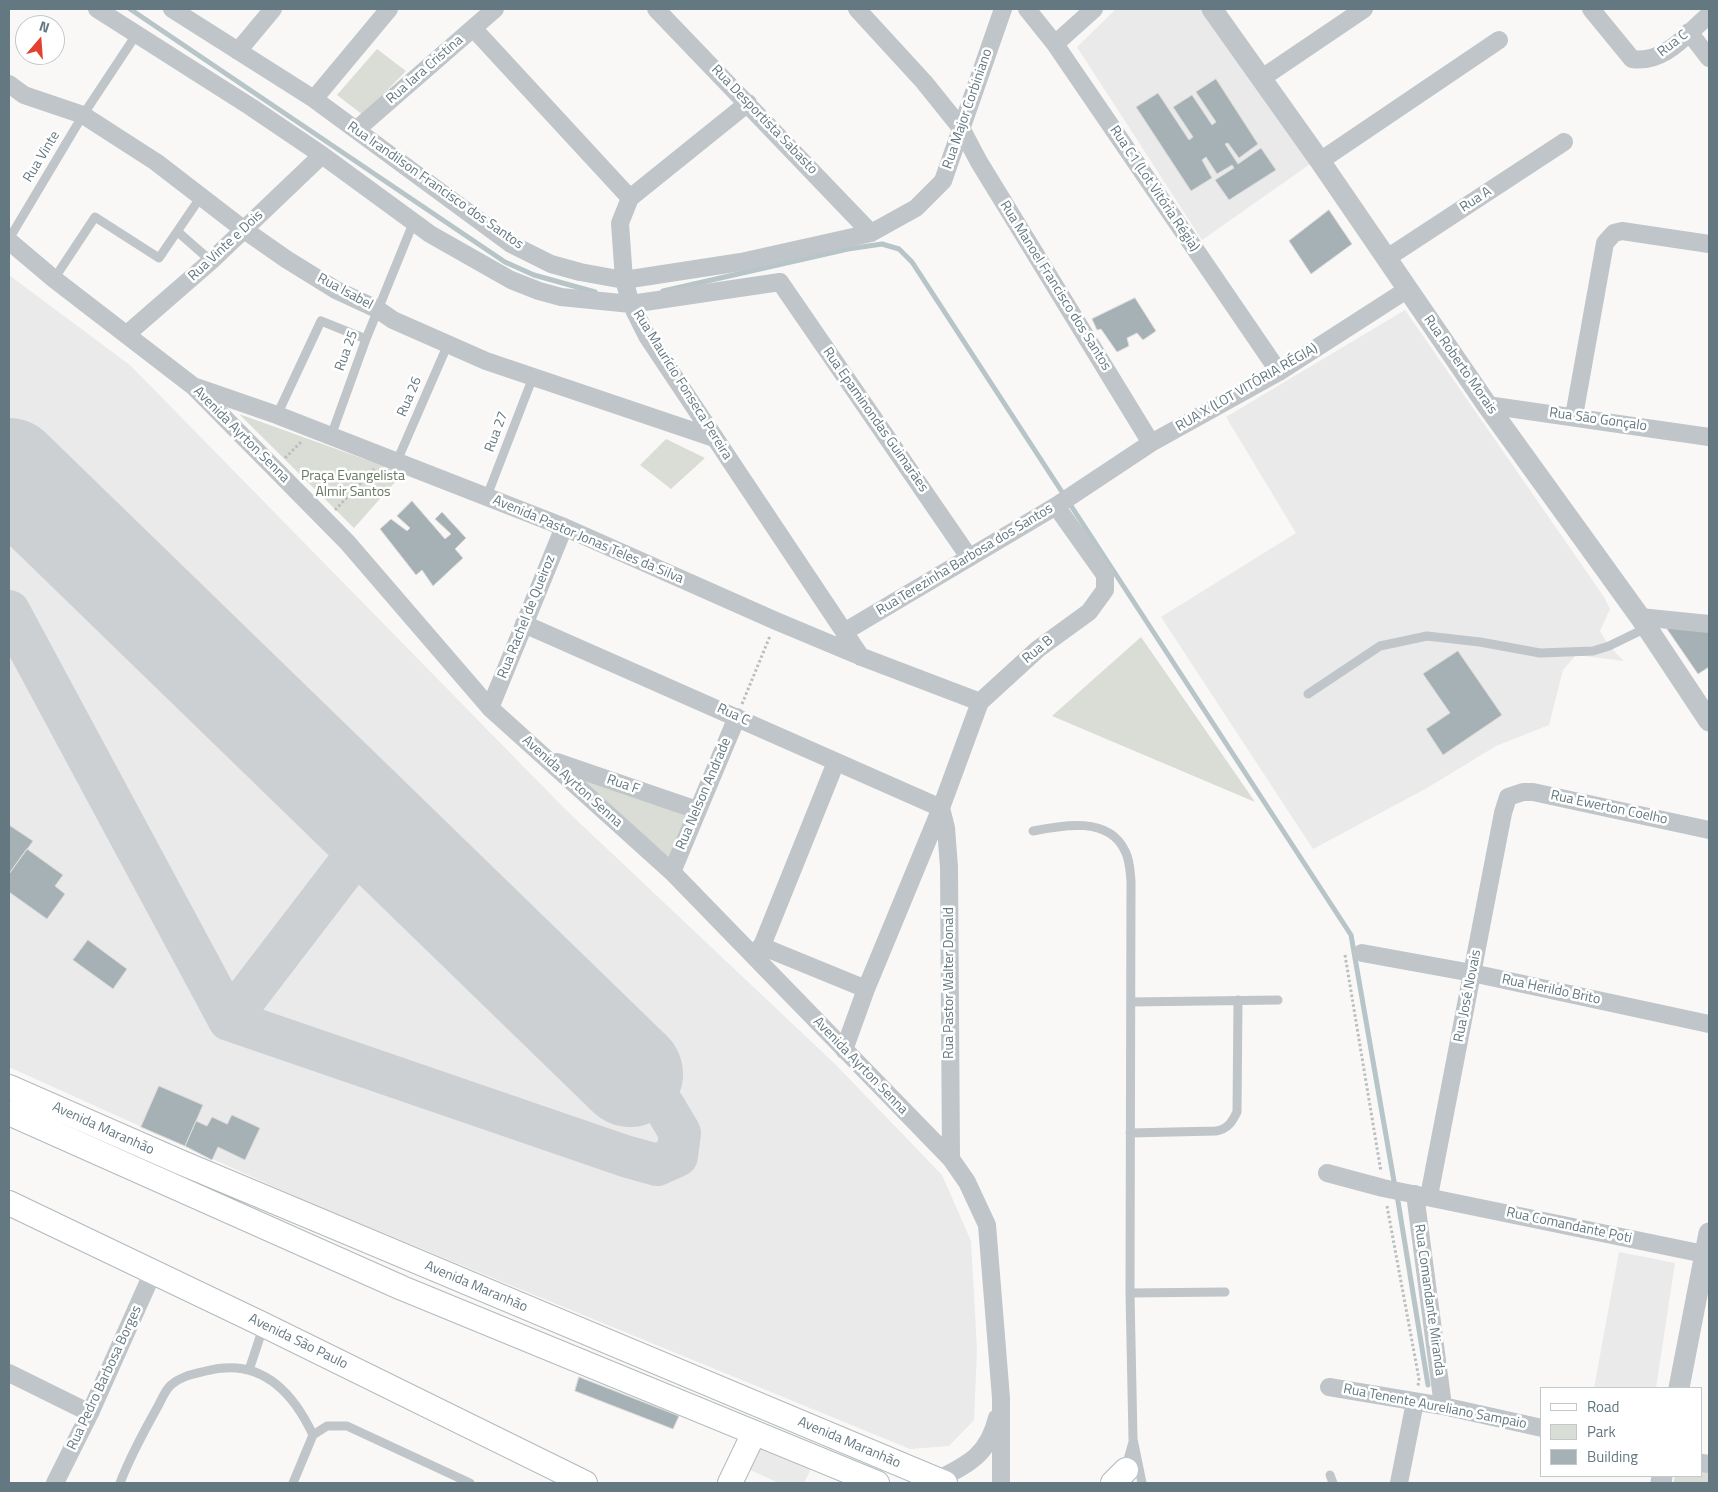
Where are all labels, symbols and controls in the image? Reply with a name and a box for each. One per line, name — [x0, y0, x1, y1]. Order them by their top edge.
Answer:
north arrow — [15, 15, 65, 65]
text: N — [37, 15, 52, 38]
street label: Rua C — [1655, 27, 1691, 61]
street label: Rua Iara Cristina — [383, 32, 467, 108]
street label: Rua Major Corbiniano — [940, 47, 996, 171]
street label: Rua Desportista Sabasto — [707, 62, 821, 178]
street label: Rua Irandilson Francisco dos Santos — [344, 119, 526, 253]
street label: Rua C1 (Lot Vitória Régia) — [1106, 123, 1202, 255]
street label: Rua Vinte — [20, 128, 64, 186]
street label: Rua A — [1457, 184, 1495, 216]
street label: Rua Manoel Francisco dos Santos — [996, 198, 1114, 374]
street label: Rua Vinte e Dois — [185, 207, 267, 285]
street label: Rua Isabel — [314, 270, 376, 314]
street label: Rua Maurício Fonseca Pereira — [629, 307, 735, 463]
street label: Rua Roberto Morais — [1420, 312, 1500, 418]
street label: Rua 25 — [332, 328, 362, 374]
street label: RUA X (LOT VITÓRIA RÉGIA) — [1173, 340, 1321, 436]
street label: Rua Epaminondas Guimarães — [819, 344, 931, 496]
street label: Rua 26 — [394, 374, 426, 420]
street label: Avenida Ayrton Senna — [189, 383, 293, 487]
street label: Rua São Gonçalo — [1548, 405, 1648, 435]
street label: Rua 27 — [482, 409, 512, 455]
park label: Praça Evangelista Almir Santos — [301, 469, 405, 502]
street label: Avenida Pastor Jonas Teles da Silva — [490, 492, 686, 588]
street label: Rua Terezinha Barbosa dos Santos — [874, 501, 1056, 619]
street label: Rua Rachel de Queiroz — [495, 553, 559, 681]
street label: Rua B — [1019, 632, 1057, 668]
street label: Rua C — [714, 700, 752, 730]
street label: Avenida Ayrton Senna — [518, 733, 626, 831]
street label: Rua Nelson Andrade — [673, 736, 735, 852]
street label: Rua F — [604, 772, 642, 798]
street label: Rua Ewerton Coelho — [1549, 787, 1669, 829]
street label: Rua Pastor Walter Donald — [942, 907, 958, 1059]
street label: Rua José Novais — [1451, 948, 1485, 1044]
street label: Rua Herildo Brito — [1500, 971, 1602, 1009]
street label: Avenida Ayrton Senna — [809, 1014, 911, 1118]
street label: Avenida Maranhão — [49, 1099, 157, 1159]
street label: Rua Comandante Poti — [1505, 1205, 1633, 1247]
street label: Rua Comandante Miranda — [1410, 1223, 1448, 1377]
street label: Avenida Maranhão — [422, 1258, 530, 1316]
street label: Rua Pedro Barbosa Borges — [64, 1303, 146, 1453]
street label: Avenida São Paulo — [246, 1311, 350, 1373]
street label: Rua Tenente Aureliano Sampaio — [1342, 1381, 1528, 1433]
legend — [1540, 1387, 1703, 1477]
text: Road — [1587, 1395, 1619, 1418]
street label: Avenida Maranhão — [795, 1414, 903, 1472]
text: Park — [1587, 1420, 1616, 1443]
text: Building — [1587, 1445, 1638, 1468]

